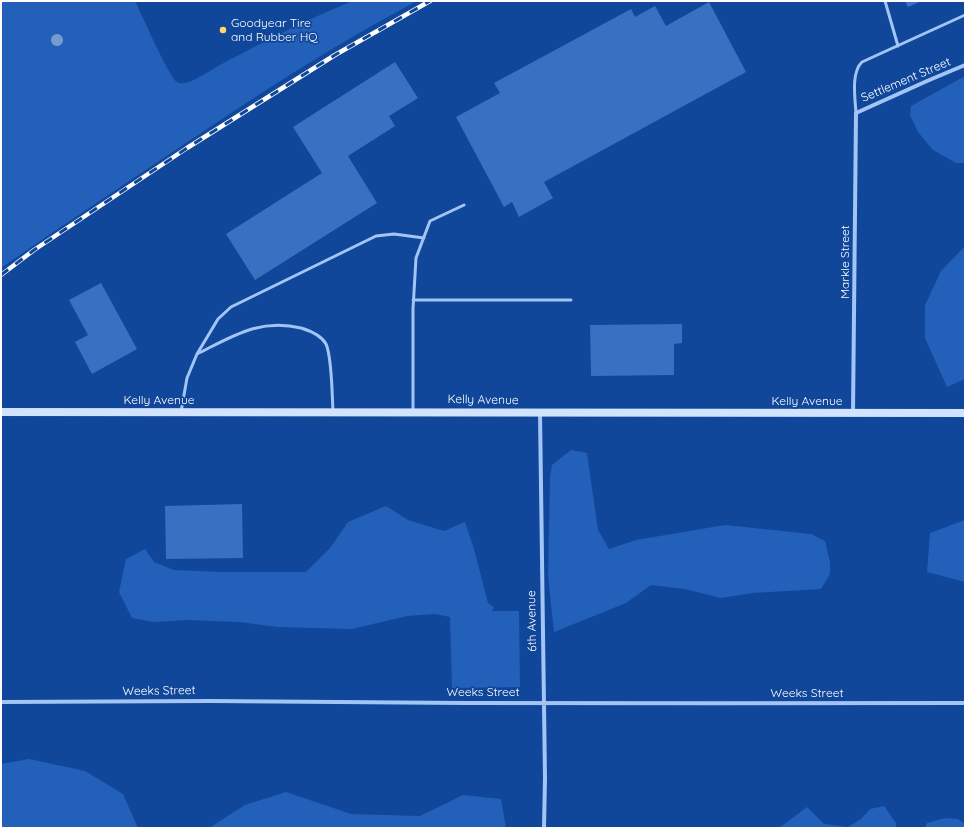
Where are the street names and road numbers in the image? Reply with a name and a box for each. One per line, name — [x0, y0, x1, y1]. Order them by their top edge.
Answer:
street label: Settlement Street — [859, 55, 953, 105]
street label: Markle Street — [838, 225, 852, 299]
street label: Kelly Avenue — [447, 392, 519, 408]
street label: Kelly Avenue — [123, 393, 195, 407]
street label: Kelly Avenue — [771, 394, 843, 408]
street label: 6th Avenue — [524, 590, 540, 652]
street label: Weeks Street — [122, 683, 196, 699]
street label: Weeks Street — [446, 685, 520, 699]
street label: Weeks Street — [770, 686, 844, 700]

